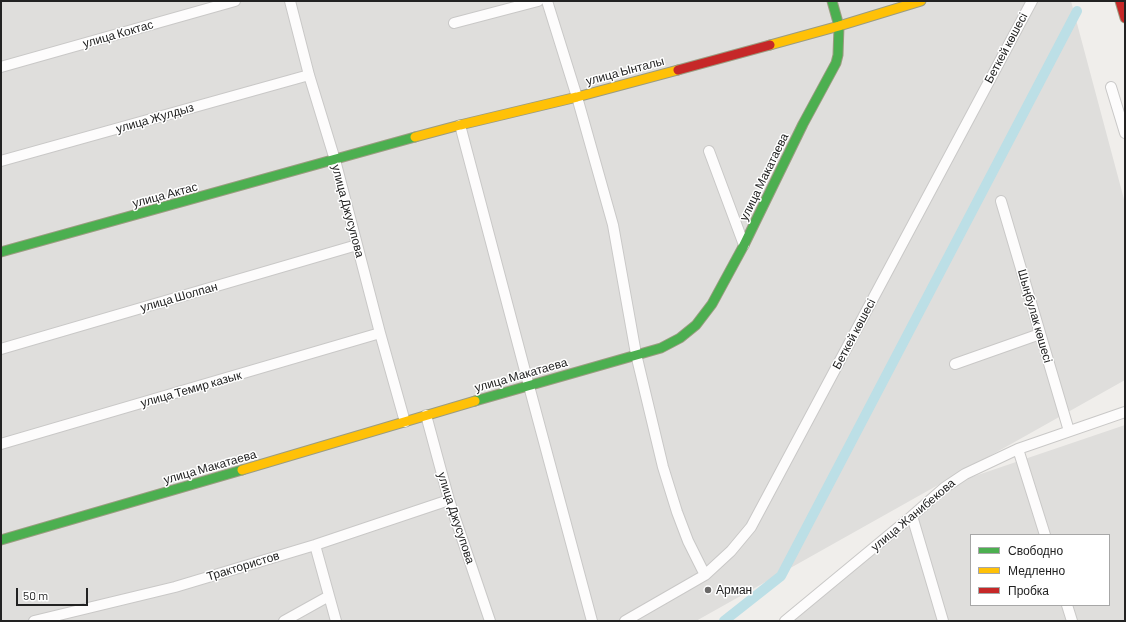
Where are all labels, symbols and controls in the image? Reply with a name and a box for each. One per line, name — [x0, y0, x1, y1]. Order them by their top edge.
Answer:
street label: Беткей көшесі — [981, 10, 1031, 86]
street label: улица Коктас — [81, 17, 155, 51]
street label: улица Ынталы — [584, 54, 666, 88]
street label: улица Жулдыз — [114, 100, 196, 136]
street label: улица Макатаева — [737, 131, 791, 223]
street label: улица Джусупова — [329, 163, 367, 259]
street label: улица Актас — [131, 179, 199, 211]
street label: Шыңбулак көшесі — [1015, 267, 1055, 365]
street label: улица Шолпан — [139, 279, 219, 315]
street label: Беткей көшесі — [829, 296, 879, 372]
street label: улица Макатаева — [473, 355, 569, 395]
street label: улица Темир казык — [139, 368, 243, 410]
street label: улица Макатаева — [162, 447, 258, 487]
street label: улица Джусупова — [434, 470, 478, 566]
street label: улица Жанибекова — [868, 476, 958, 554]
legend — [970, 534, 1110, 606]
text: Свободно — [1008, 543, 1063, 557]
street label: Трактористов — [205, 548, 281, 584]
text: Медленно — [1008, 563, 1065, 577]
scale bar — [18, 580, 90, 606]
place label: Арман — [716, 583, 752, 597]
text: Пробка — [1008, 583, 1049, 597]
marker: Арман — [703, 585, 713, 595]
text: 50 m — [23, 588, 48, 602]

